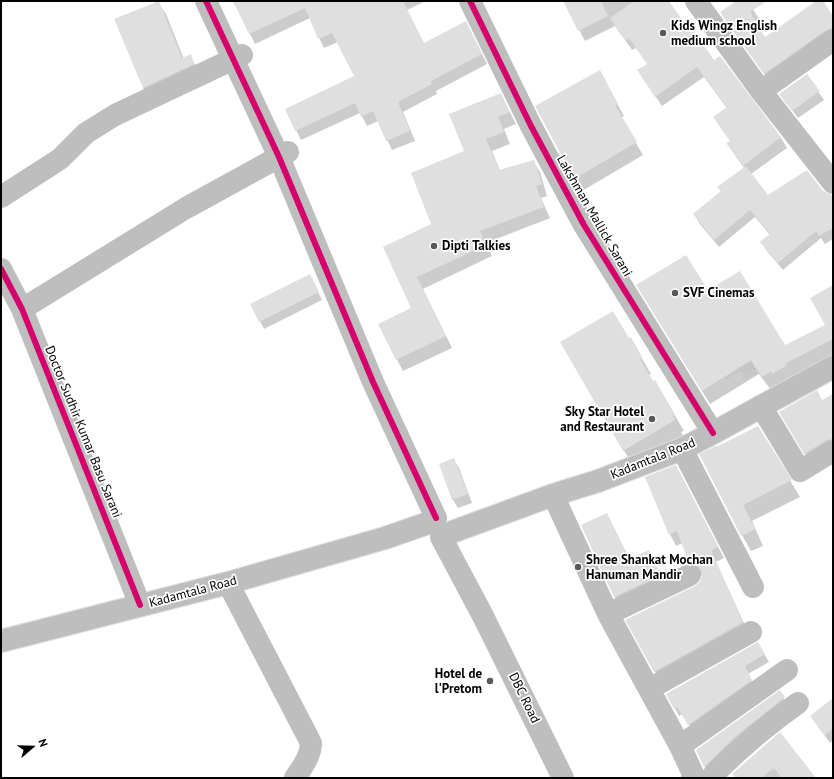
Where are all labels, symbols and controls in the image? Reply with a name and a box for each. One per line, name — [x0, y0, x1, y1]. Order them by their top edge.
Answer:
place label: Kids Wingz English medium school — [671, 18, 777, 49]
marker: Kids Wingz English medium school — [658, 28, 668, 38]
street label: Lakshman Mallick Sarani — [553, 153, 635, 279]
place label: Dipti Talkies — [442, 238, 511, 254]
marker: Dipti Talkies — [429, 241, 439, 251]
place label: SVF Cinemas — [683, 285, 754, 301]
marker: SVF Cinemas — [670, 288, 680, 298]
street label: Doctor Sudhir Kumar Basu Sarani — [41, 344, 125, 520]
place label: Sky Star Hotel and Restaurant — [560, 404, 644, 435]
marker: Sky Star Hotel and Restaurant — [647, 414, 657, 424]
street label: Kadamtala Road — [608, 435, 698, 483]
place label: Shree Shankat Mochan Hanuman Mandir — [586, 552, 713, 583]
marker: Shree Shankat Mochan Hanuman Mandir — [573, 562, 583, 572]
street label: Kadamtala Road — [147, 573, 239, 611]
place label: Hotel de l'Pretom — [435, 666, 482, 697]
street label: DBC Road — [505, 670, 543, 726]
marker: Hotel de l'Pretom — [485, 676, 495, 686]
north arrow — [12, 727, 52, 767]
text: N — [35, 737, 51, 749]

